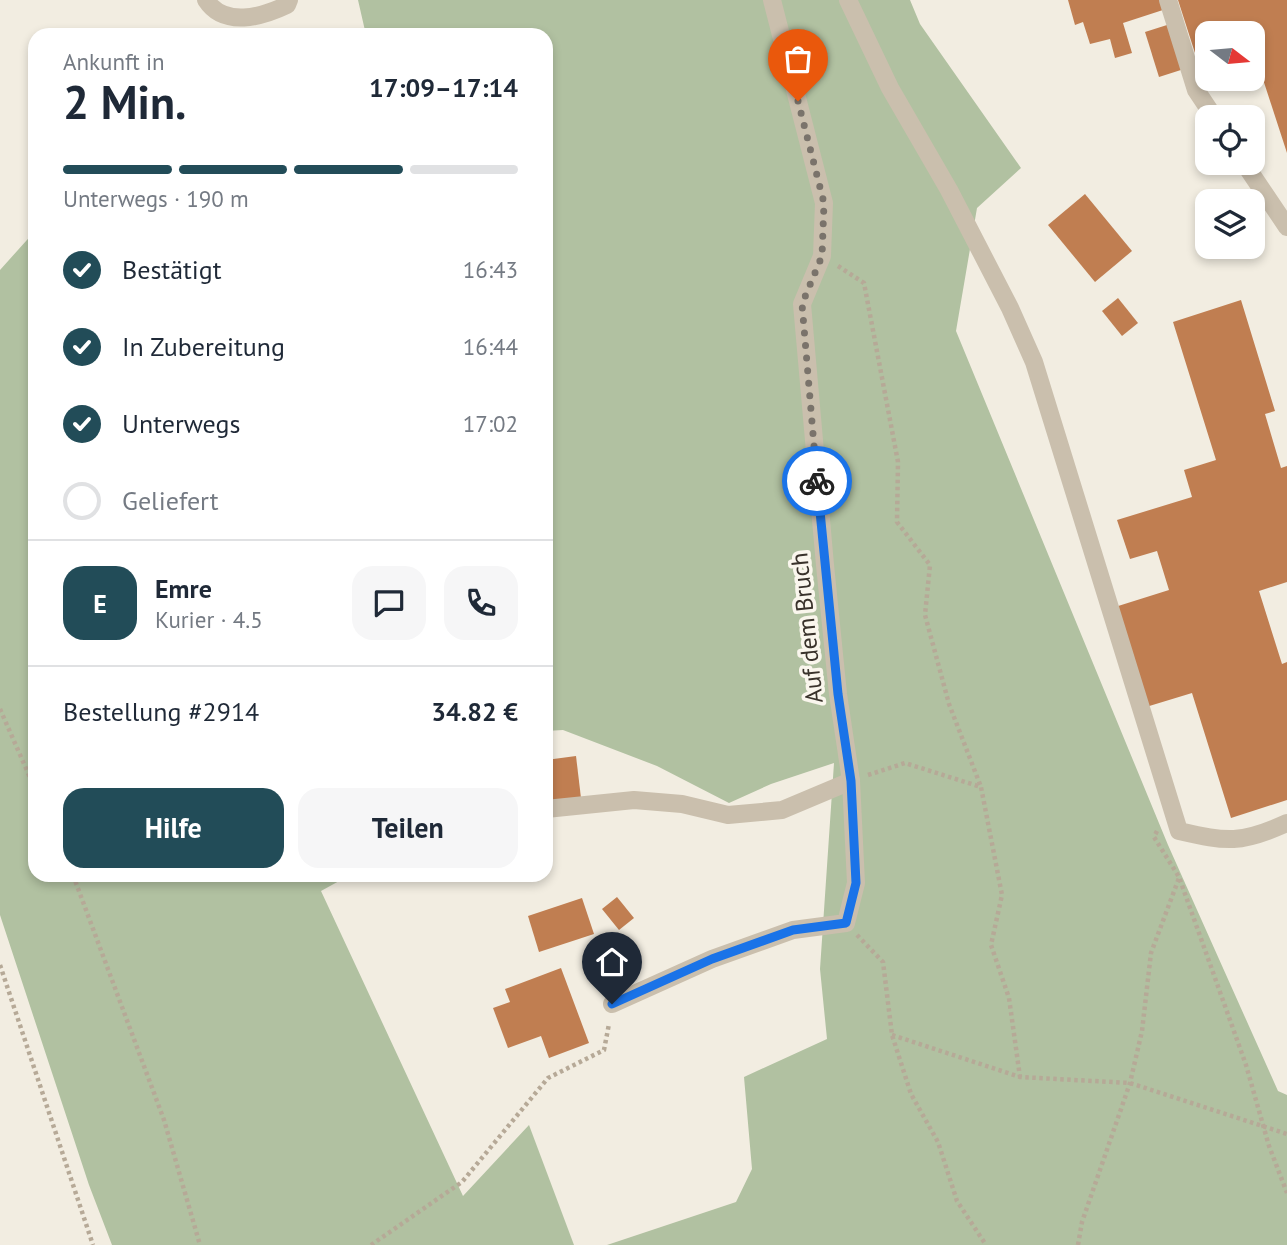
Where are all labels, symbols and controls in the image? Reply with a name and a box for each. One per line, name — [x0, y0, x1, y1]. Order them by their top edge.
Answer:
north arrow — [1195, 21, 1265, 91]
map controls — [1195, 21, 1265, 259]
pin — [768, 29, 828, 101]
icon: bag — [779, 40, 817, 78]
text: Ankunft in — [63, 47, 165, 76]
text: 17:09–17:14 — [369, 71, 518, 104]
text: 2 Min. — [63, 72, 186, 132]
button: locate — [1195, 105, 1265, 175]
text: Unterwegs · 190 m — [63, 184, 249, 213]
button: layers — [1195, 189, 1265, 259]
icon: check — [63, 251, 101, 289]
text: Bestätigt — [122, 253, 222, 286]
text: 16:43 — [463, 255, 518, 284]
icon: check — [63, 328, 101, 366]
text: In Zubereitung — [122, 330, 285, 363]
text: 16:44 — [463, 332, 518, 361]
icon: check — [63, 405, 101, 443]
text: Unterwegs — [122, 407, 240, 440]
text: 17:02 — [463, 409, 518, 438]
courier — [782, 446, 852, 516]
icon: bike — [798, 462, 836, 500]
text: Geliefert — [122, 484, 219, 517]
street label: Auf dem Bruch — [783, 551, 830, 705]
button: chat — [352, 566, 426, 640]
button: phone — [444, 566, 518, 640]
text: Emre — [155, 572, 212, 605]
text: E — [93, 587, 107, 620]
text: Kurier · 4.5 — [155, 605, 263, 634]
text: Bestellung #2914 — [63, 695, 259, 728]
text: 34.82 € — [431, 695, 518, 728]
button: Hilfe — [63, 788, 284, 868]
button: Teilen — [298, 788, 518, 868]
pin — [582, 932, 642, 1004]
icon: home — [593, 943, 631, 981]

